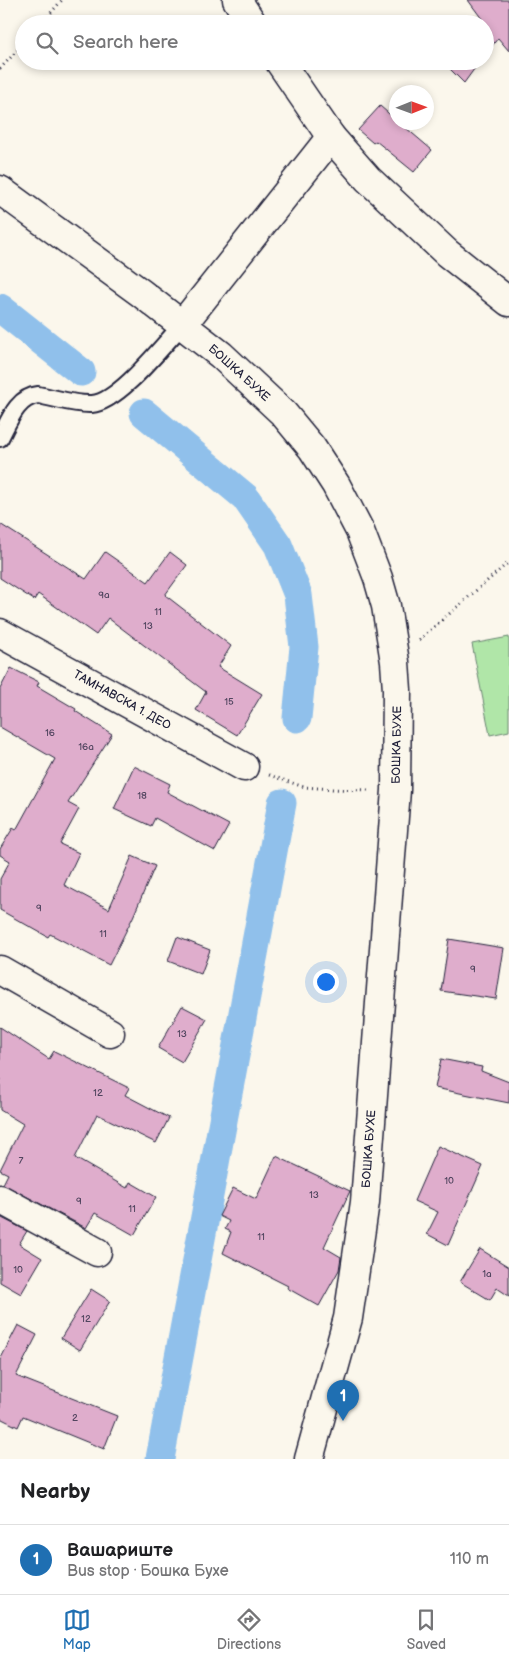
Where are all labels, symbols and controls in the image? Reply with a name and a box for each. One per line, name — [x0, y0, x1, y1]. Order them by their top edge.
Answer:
search box — [15, 15, 494, 70]
icon: search — [33, 29, 61, 57]
text: Search here — [73, 31, 178, 54]
north arrow — [389, 85, 434, 130]
street label: БОШКА БУХЕ — [205, 341, 273, 405]
house number: 9a — [98, 589, 110, 601]
house number: 11 — [154, 606, 162, 618]
house number: 13 — [143, 620, 153, 632]
street label: ТАМНАВСКА 1. ДЕО — [70, 667, 174, 733]
house number: 15 — [224, 696, 234, 708]
street label: БОШКА БУХЕ — [389, 706, 405, 784]
house number: 16 — [45, 727, 55, 739]
house number: 16a — [78, 741, 94, 753]
house number: 18 — [137, 790, 147, 802]
house number: 9 — [36, 902, 42, 914]
house number: 11 — [99, 928, 107, 940]
house number: 9 — [470, 963, 476, 975]
your location — [313, 969, 339, 995]
house number: 13 — [177, 1028, 187, 1040]
house number: 12 — [93, 1087, 103, 1099]
street label: БОШКА БУХЕ — [359, 1109, 379, 1188]
house number: 7 — [19, 1155, 24, 1167]
house number: 10 — [444, 1175, 454, 1187]
house number: 13 — [309, 1189, 319, 1201]
house number: 9 — [76, 1195, 82, 1207]
house number: 11 — [128, 1203, 136, 1215]
house number: 11 — [257, 1231, 265, 1243]
house number: 10 — [13, 1264, 23, 1276]
house number: 1a — [482, 1268, 492, 1280]
house number: 12 — [81, 1313, 91, 1325]
pin: 1 — [327, 1380, 359, 1421]
house number: 2 — [72, 1412, 78, 1424]
text: Nearby — [20, 1479, 90, 1504]
text: Вашариште — [67, 1539, 173, 1562]
text: 1 — [33, 1550, 39, 1569]
text: 110 m — [450, 1550, 489, 1569]
text: Bus stop · Бошка Бухе — [67, 1562, 229, 1581]
tab: Map — [63, 1606, 91, 1653]
tab: Directions — [217, 1606, 281, 1653]
tab: Saved — [407, 1606, 446, 1653]

